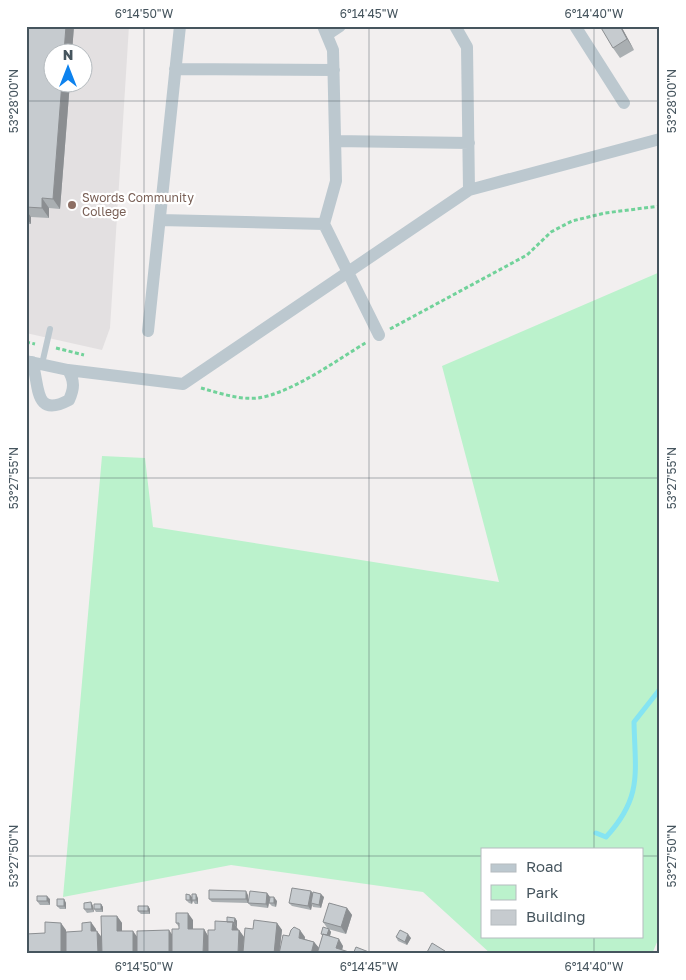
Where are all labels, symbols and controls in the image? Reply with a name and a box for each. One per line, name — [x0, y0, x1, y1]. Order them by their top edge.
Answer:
text: 6°14'50"W — [115, 6, 174, 21]
text: 6°14'45"W — [340, 6, 399, 21]
text: 6°14'40"W — [565, 6, 624, 21]
north arrow — [42, 42, 92, 92]
text: N — [63, 46, 73, 63]
text: 53°28'00"N — [6, 69, 21, 133]
text: 53°28'00"N — [664, 69, 679, 133]
place label: Swords Community College — [82, 190, 194, 219]
marker: Swords Community College — [66, 199, 78, 211]
text: 53°27'55"N — [6, 447, 21, 509]
text: 53°27'55"N — [664, 447, 679, 509]
text: 53°27'50"N — [6, 825, 21, 887]
text: 53°27'50"N — [664, 825, 679, 887]
legend — [481, 848, 644, 938]
text: Road — [526, 857, 563, 875]
text: Park — [526, 883, 559, 901]
text: Building — [526, 907, 586, 925]
text: 6°14'50"W — [115, 959, 174, 974]
text: 6°14'45"W — [340, 959, 399, 974]
text: 6°14'40"W — [565, 959, 624, 974]

